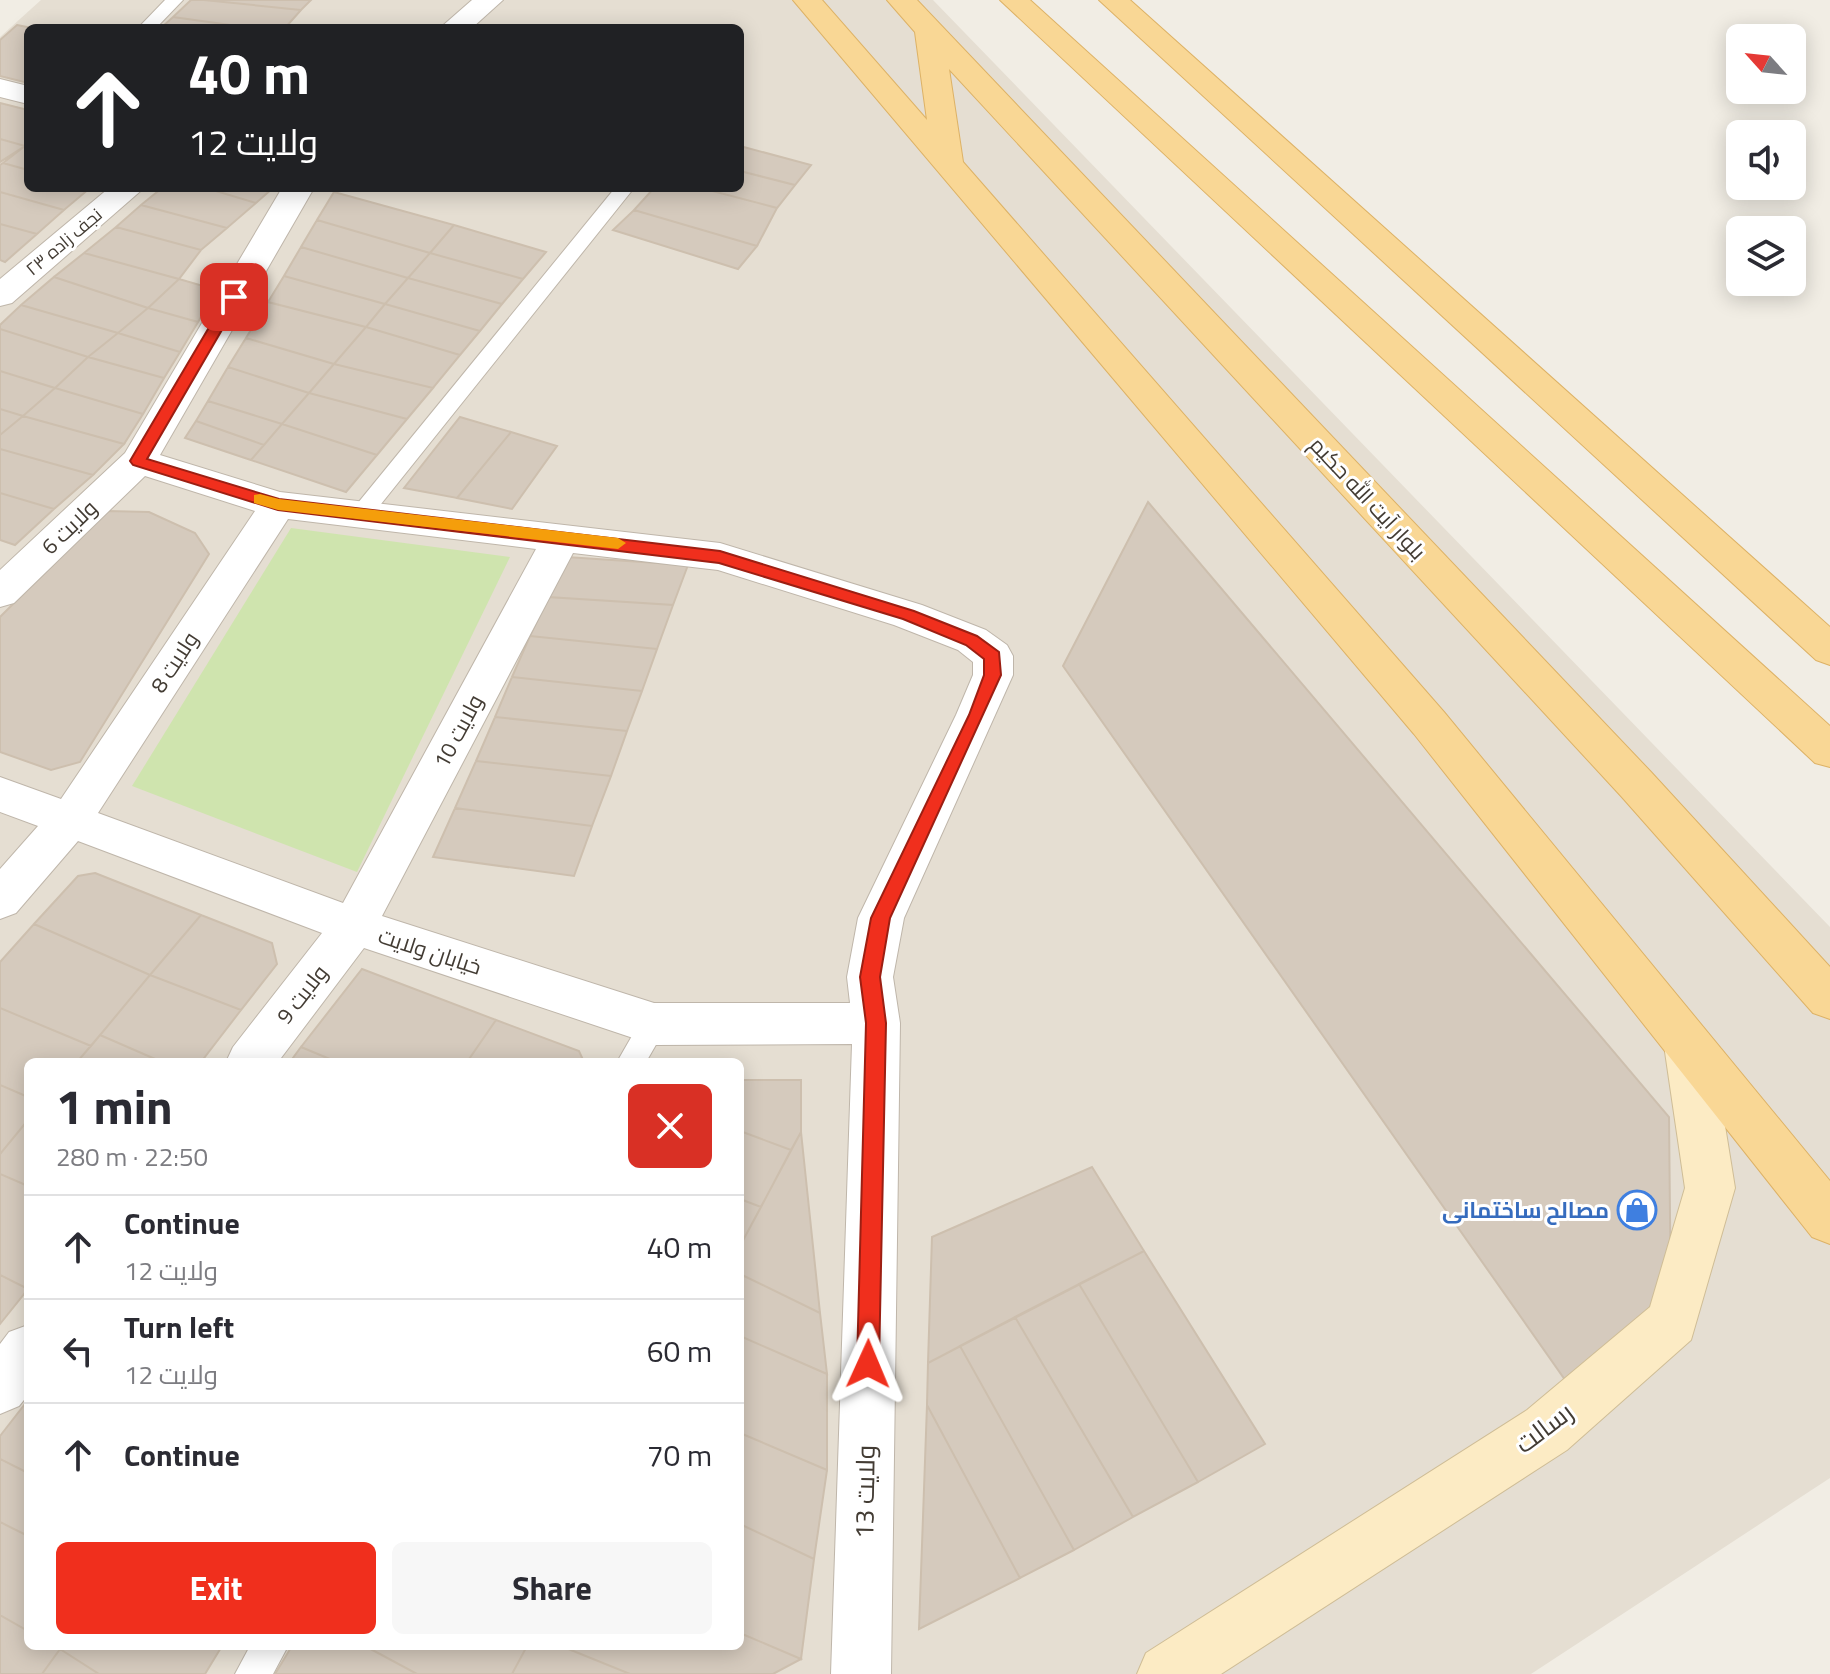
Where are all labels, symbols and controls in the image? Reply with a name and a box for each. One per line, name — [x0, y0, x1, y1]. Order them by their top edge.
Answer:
north arrow — [1726, 24, 1806, 104]
map controls — [1726, 24, 1806, 296]
text: 40 m — [188, 31, 310, 116]
icon: ahead — [56, 56, 160, 160]
text: ولایت 12 — [188, 114, 318, 169]
button: sound — [1726, 120, 1806, 200]
street label: نجف زاده ۲۳ — [19, 201, 108, 282]
button: layers — [1726, 216, 1806, 296]
pin — [200, 263, 268, 331]
icon: arrive — [212, 275, 256, 319]
street label: بلوار آیت الله حکیم — [1302, 429, 1434, 567]
street label: ولایت 6 — [33, 491, 105, 563]
street label: ولایت 8 — [141, 625, 207, 699]
street label: ولایت 10 — [424, 688, 492, 774]
street label: خیابان ولایت — [374, 918, 486, 984]
street label: ولایت 9 — [268, 957, 336, 1031]
text: 1 min — [56, 1070, 173, 1143]
button: close — [628, 1084, 712, 1168]
text: 280 m · 22:50 — [56, 1137, 208, 1176]
shop icon: مصالح ساختمانی — [1616, 1189, 1658, 1231]
place label: مصالح ساختمانی — [1442, 1193, 1609, 1227]
text: Continue — [124, 1200, 240, 1246]
text: 40 m — [647, 1224, 712, 1270]
icon: ahead — [56, 1225, 100, 1269]
text: ولایت 12 — [124, 1251, 218, 1290]
text: Turn left — [124, 1304, 234, 1350]
position arrow — [826, 1322, 910, 1406]
text: 60 m — [647, 1328, 712, 1374]
icon: left — [56, 1329, 100, 1373]
text: ولایت 12 — [124, 1355, 218, 1394]
street label: رسالت — [1506, 1393, 1581, 1463]
text: Continue — [124, 1432, 240, 1478]
text: 70 m — [647, 1432, 712, 1478]
icon: ahead — [56, 1433, 100, 1477]
street label: ولایت 13 — [844, 1445, 885, 1539]
button: Exit — [56, 1542, 376, 1634]
button: Share — [392, 1542, 712, 1634]

